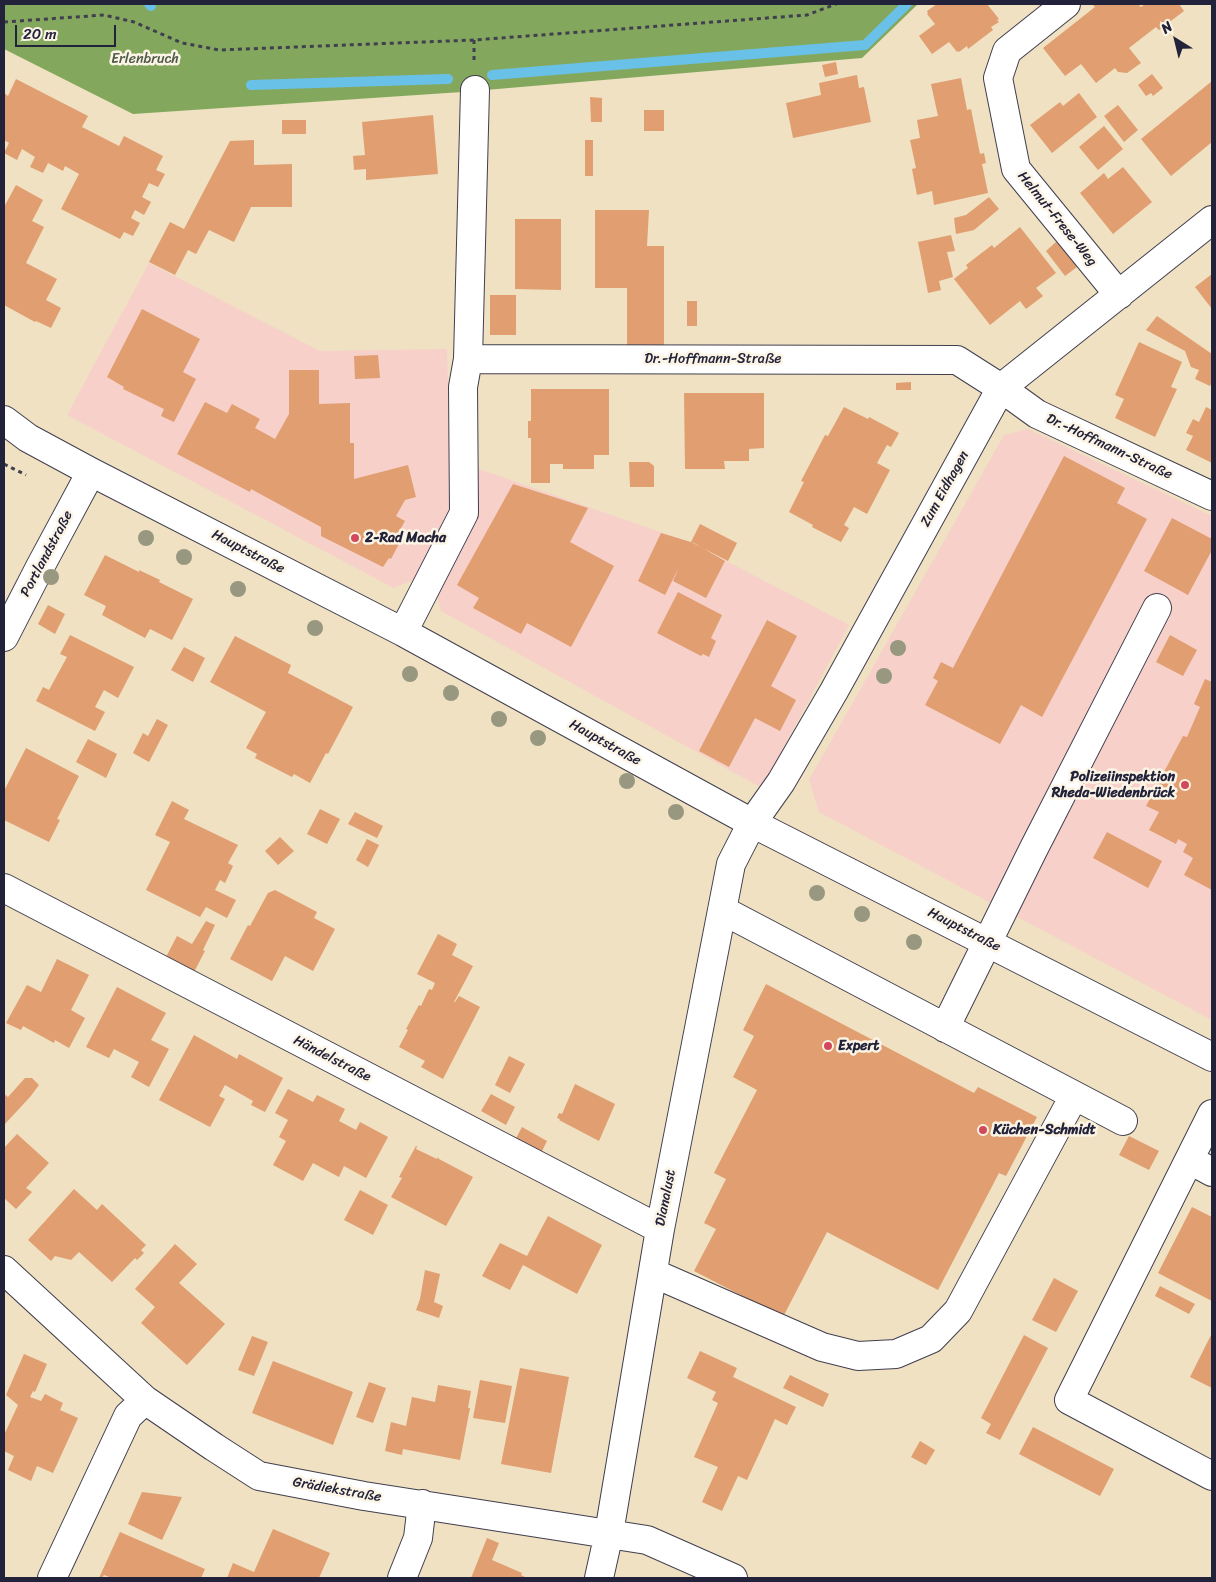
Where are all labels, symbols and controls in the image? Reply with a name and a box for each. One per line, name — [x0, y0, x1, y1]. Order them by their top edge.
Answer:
scale bar — [18, 15, 119, 47]
north arrow — [1151, 15, 1201, 65]
text: N — [1156, 15, 1178, 40]
text: 20 m — [23, 21, 57, 47]
park label: Erlenbruch — [111, 51, 179, 67]
street label: Helmut-Frese-Weg — [1014, 168, 1100, 270]
street label: Dr.-Hoffmann-Straße — [644, 351, 782, 367]
street label: Dr.-Hoffmann-Straße — [1043, 410, 1175, 484]
street label: Zum Eidhagen — [917, 448, 973, 530]
street label: Portlandstraße — [17, 508, 77, 600]
street label: Hauptstraße — [209, 526, 287, 578]
place label: 2-Rad Macha — [365, 530, 446, 546]
marker: 2-Rad Macha — [349, 532, 361, 544]
street label: Hauptstraße — [566, 716, 644, 770]
place label: Polizeiinspektion Rheda-Wiedenbrück — [1052, 769, 1175, 802]
marker: Polizeiinspektion Rheda-Wiedenbrück — [1179, 779, 1191, 791]
street label: Hauptstraße — [925, 904, 1003, 956]
street label: Händelstraße — [290, 1032, 374, 1086]
place label: Expert — [838, 1038, 879, 1054]
marker: Expert — [822, 1040, 834, 1052]
place label: Küchen-Schmidt — [993, 1122, 1096, 1138]
marker: Küchen-Schmidt — [977, 1124, 989, 1136]
street label: Dianalust — [652, 1168, 680, 1228]
street label: Grädiekstraße — [291, 1474, 383, 1506]

